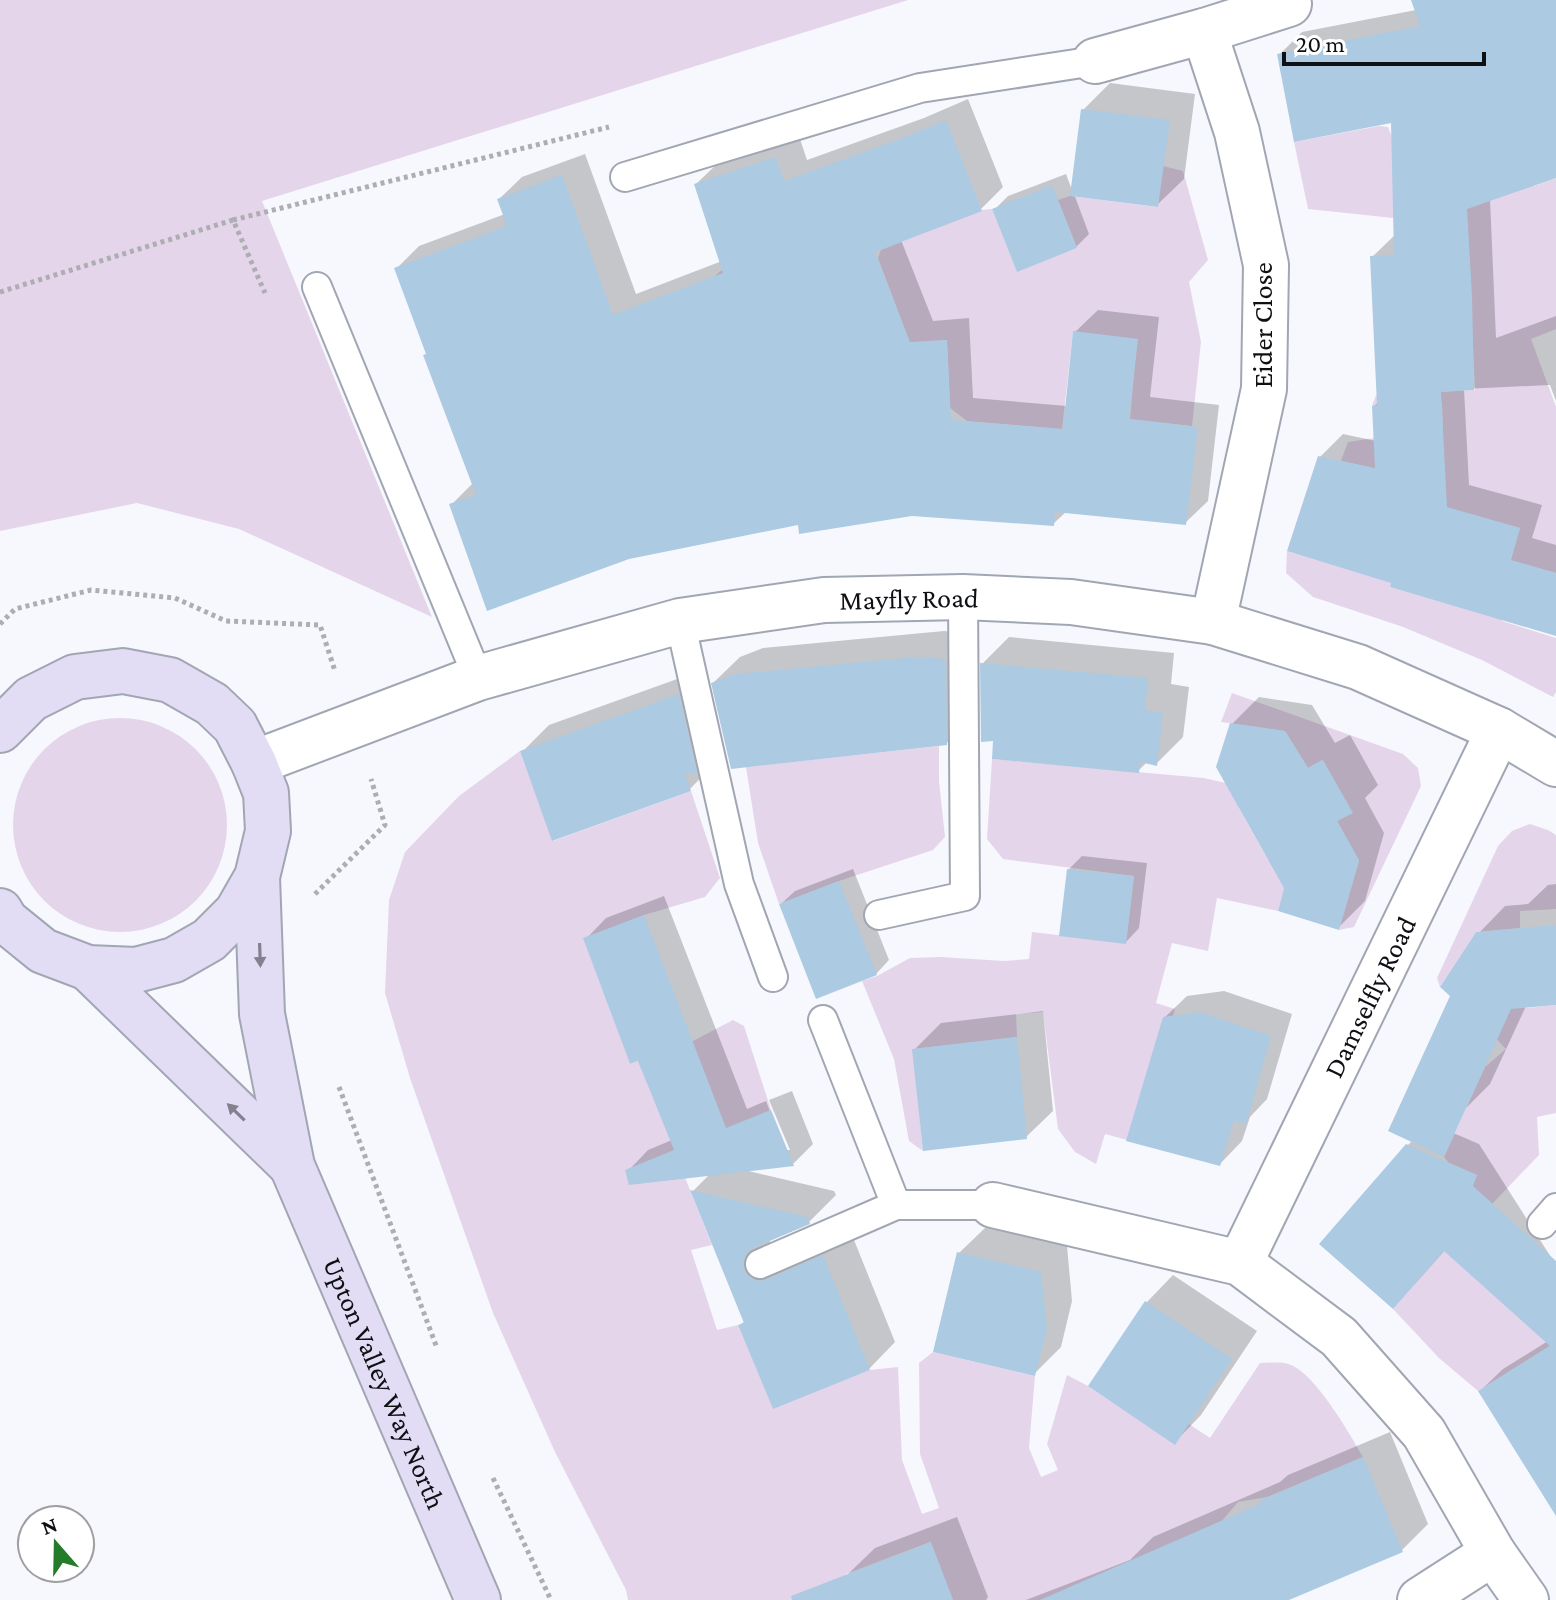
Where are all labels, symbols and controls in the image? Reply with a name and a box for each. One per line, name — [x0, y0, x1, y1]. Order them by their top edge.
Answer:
scale bar — [1284, 16, 1484, 66]
text: 20 m — [1296, 30, 1345, 57]
street label: Eider Close — [1247, 262, 1278, 388]
street label: Mayfly Road — [839, 582, 980, 616]
street label: Damselfly Road — [1318, 911, 1422, 1082]
one-way arrow — [254, 943, 267, 968]
one-way arrow — [227, 1103, 246, 1121]
street label: Upton Valley Way North — [317, 1253, 452, 1514]
north arrow — [16, 1504, 96, 1584]
text: N — [38, 1511, 61, 1540]

